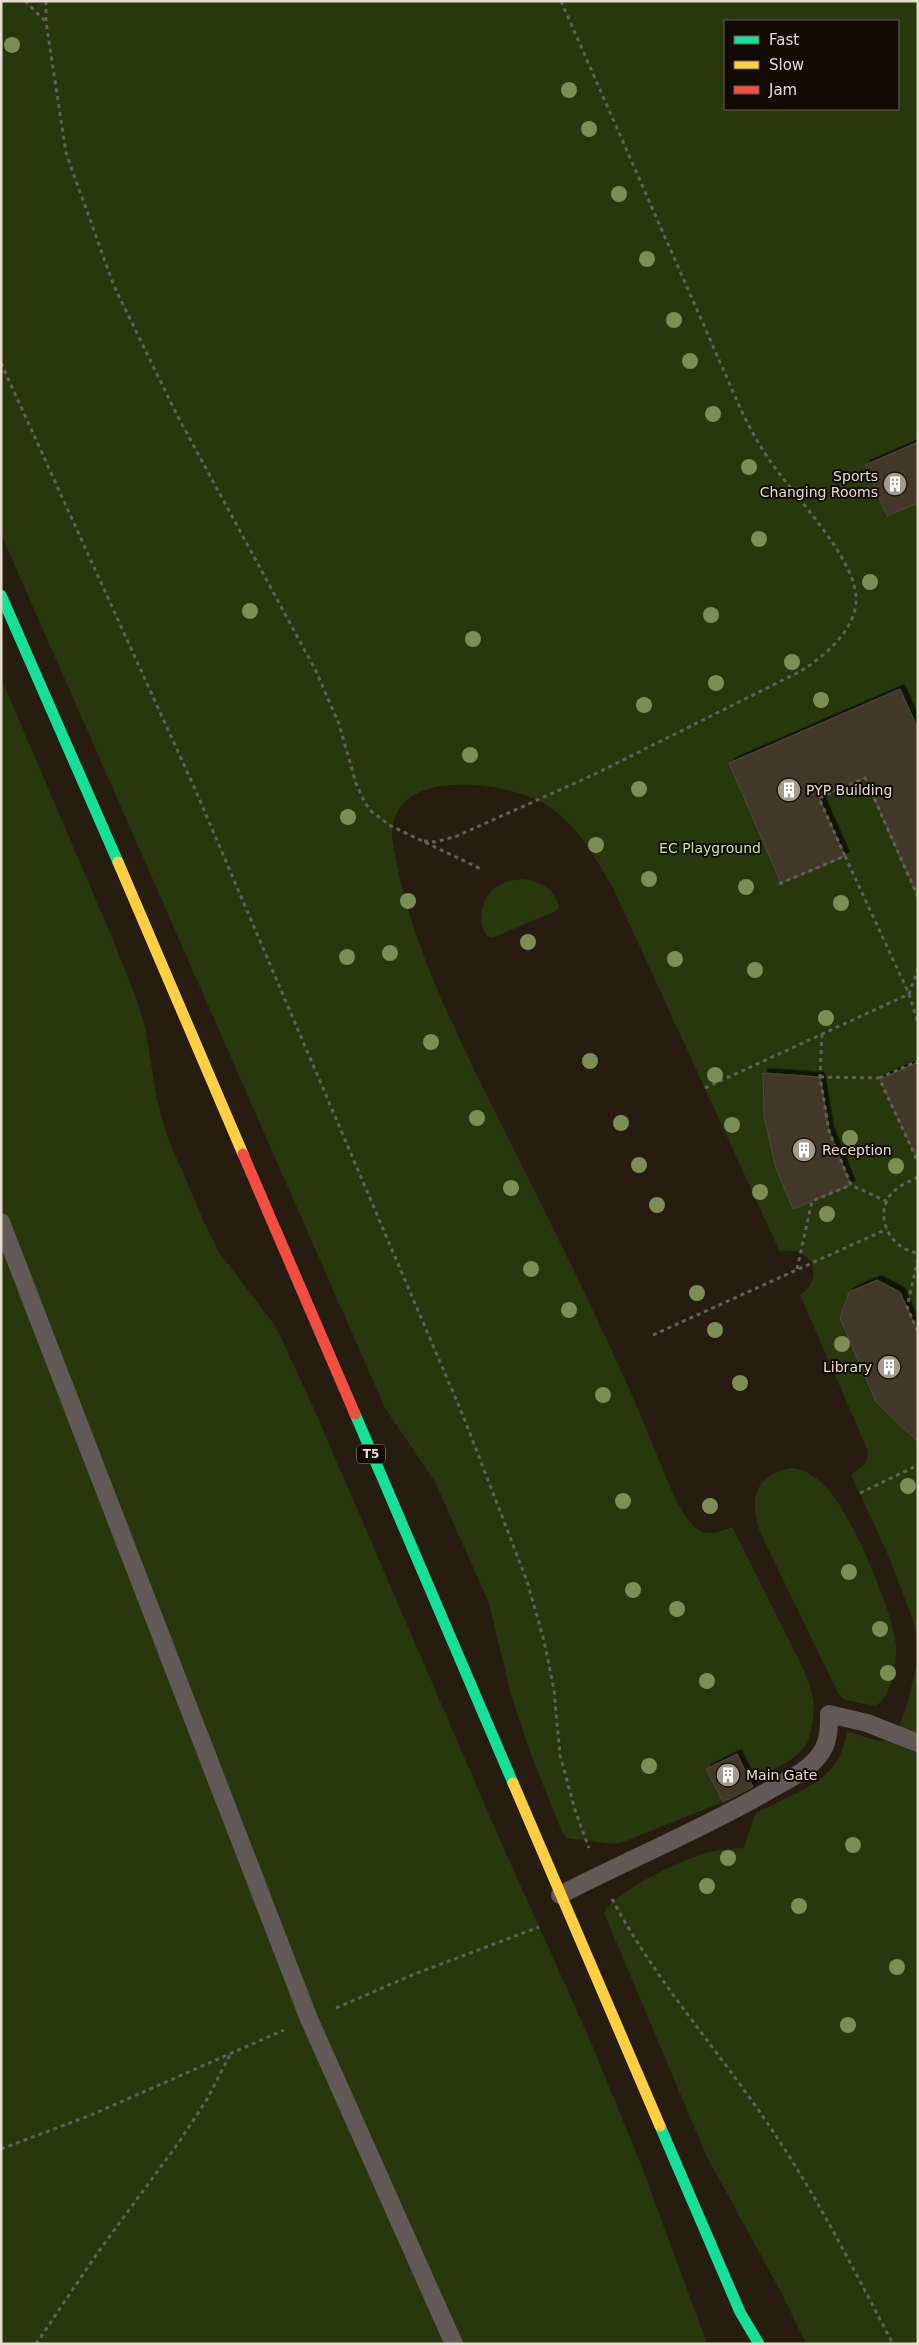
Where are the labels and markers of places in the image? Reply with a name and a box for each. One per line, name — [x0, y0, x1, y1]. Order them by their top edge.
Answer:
place label: Sports Changing Rooms — [760, 468, 878, 500]
building icon: Sports Changing Rooms — [882, 471, 908, 497]
building icon: PYP Building — [776, 777, 802, 803]
place label: PYP Building — [806, 782, 892, 798]
building icon: Reception — [791, 1137, 817, 1163]
place label: Reception — [822, 1142, 892, 1158]
building icon: Library — [876, 1354, 902, 1380]
place label: Library — [823, 1359, 872, 1375]
building icon: Main Gate — [715, 1762, 741, 1788]
place label: Main Gate — [746, 1767, 817, 1783]

